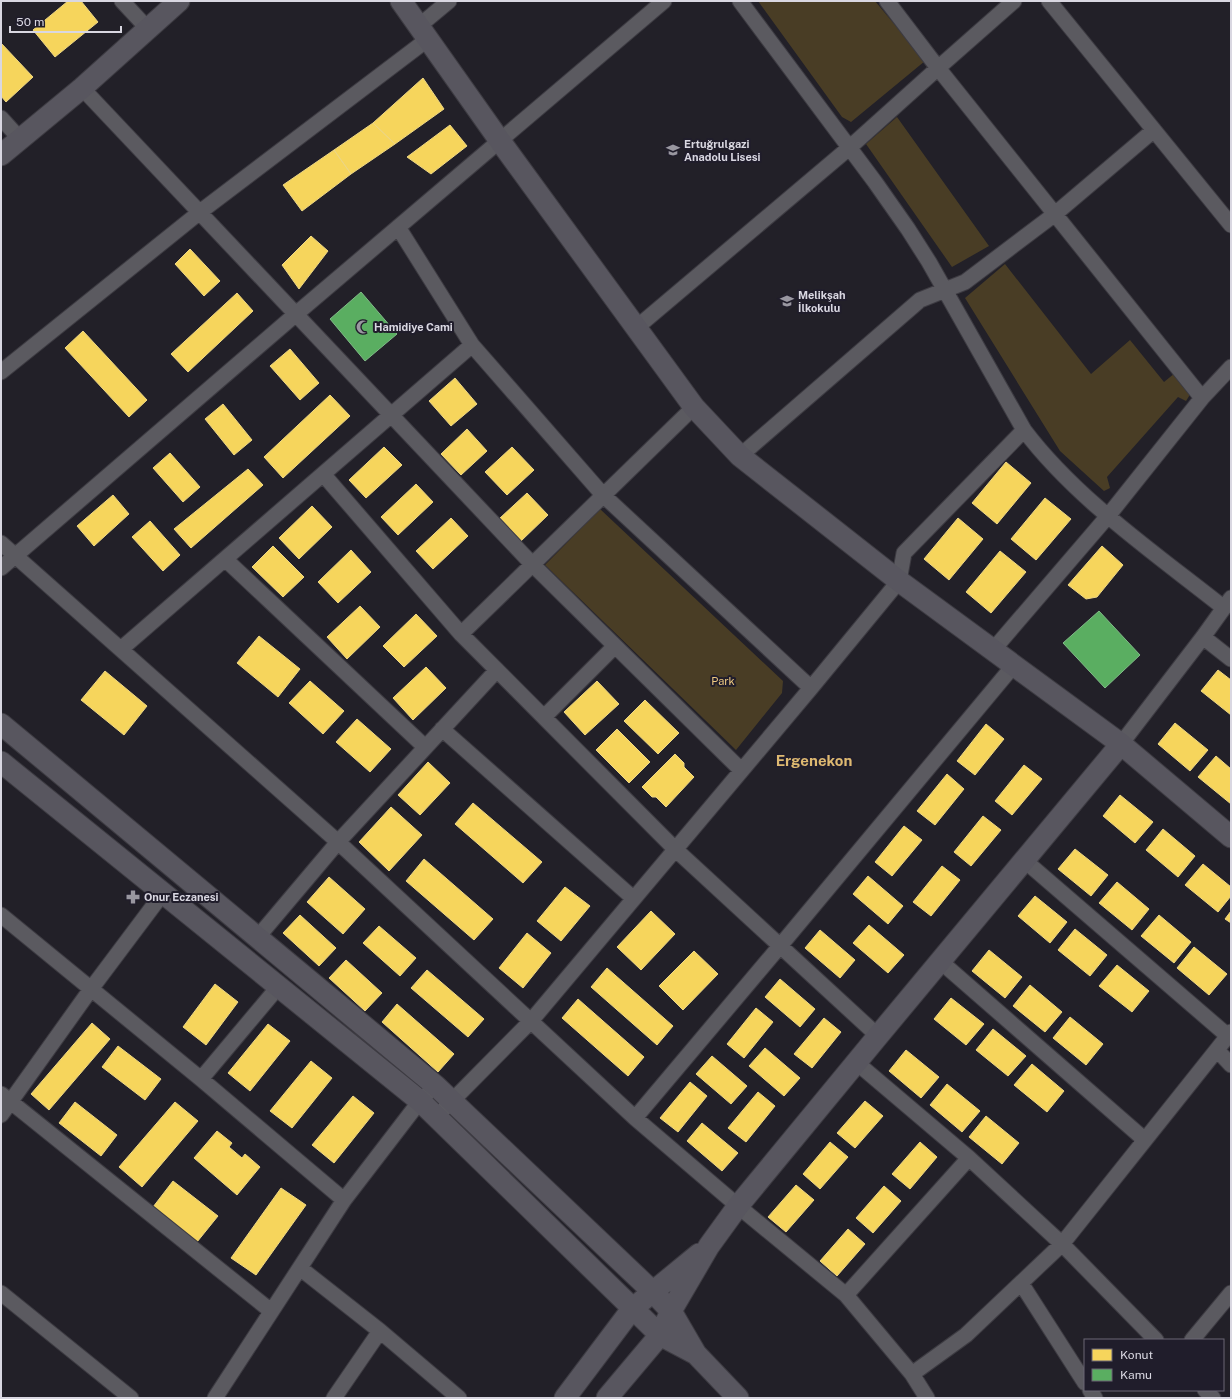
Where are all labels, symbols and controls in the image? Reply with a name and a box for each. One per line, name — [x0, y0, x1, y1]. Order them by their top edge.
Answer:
scale bar — [10, 8, 121, 34]
text: 50 m — [16, 15, 44, 29]
place label: Ertuğrulgazi Anadolu Lisesi — [684, 138, 760, 163]
school or university icon: Ertuğrulgazi Anadolu Lisesi — [665, 142, 681, 158]
place label: Melikşah İlkokulu — [798, 289, 846, 314]
school or university icon: Melikşah İlkokulu — [779, 293, 795, 309]
mosque icon: Hamidiye Cami — [355, 319, 371, 335]
place label: Hamidiye Cami — [374, 321, 453, 333]
park label: Park — [711, 675, 735, 687]
district label: Ergenekon — [776, 752, 852, 769]
pharmacy icon: Onur Eczanesi — [125, 889, 141, 905]
place label: Onur Eczanesi — [144, 891, 219, 903]
legend — [1084, 1339, 1224, 1391]
text: Konut — [1120, 1348, 1154, 1362]
text: Kamu — [1120, 1368, 1152, 1382]

